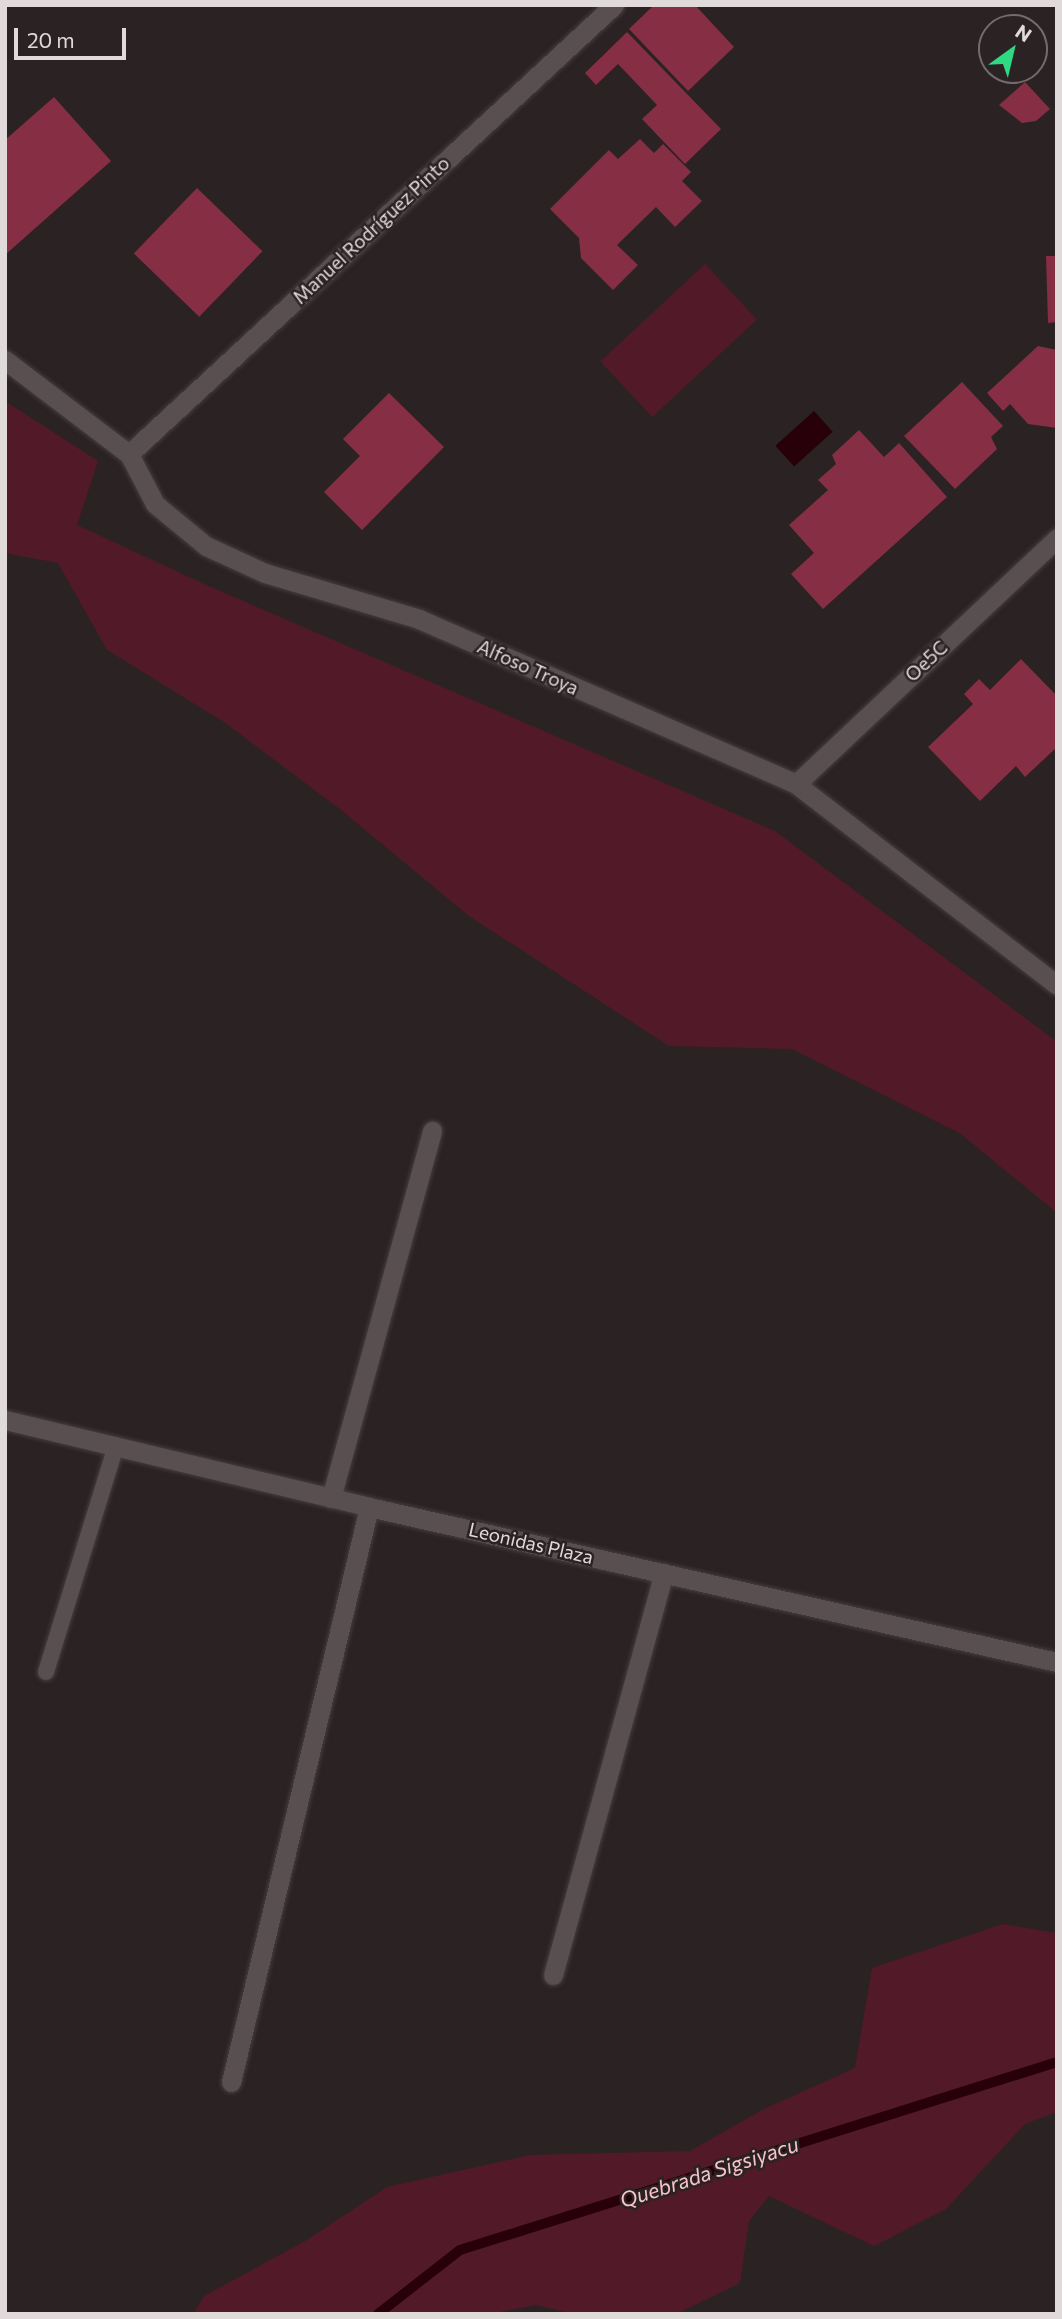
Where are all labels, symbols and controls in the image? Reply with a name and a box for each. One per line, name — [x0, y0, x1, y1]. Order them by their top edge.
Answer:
scale bar — [18, 14, 130, 58]
north arrow — [978, 14, 1048, 84]
text: N — [1012, 19, 1036, 46]
text: 20 m — [27, 27, 75, 52]
street label: Manuel Rodríguez Pinto — [288, 152, 454, 308]
street label: Alfoso Troya — [474, 635, 582, 699]
street label: Oe5C — [900, 636, 952, 686]
street label: Leonidas Plaza — [466, 1518, 596, 1568]
water label: Quebrada Sigsiyacu — [616, 2131, 802, 2213]

